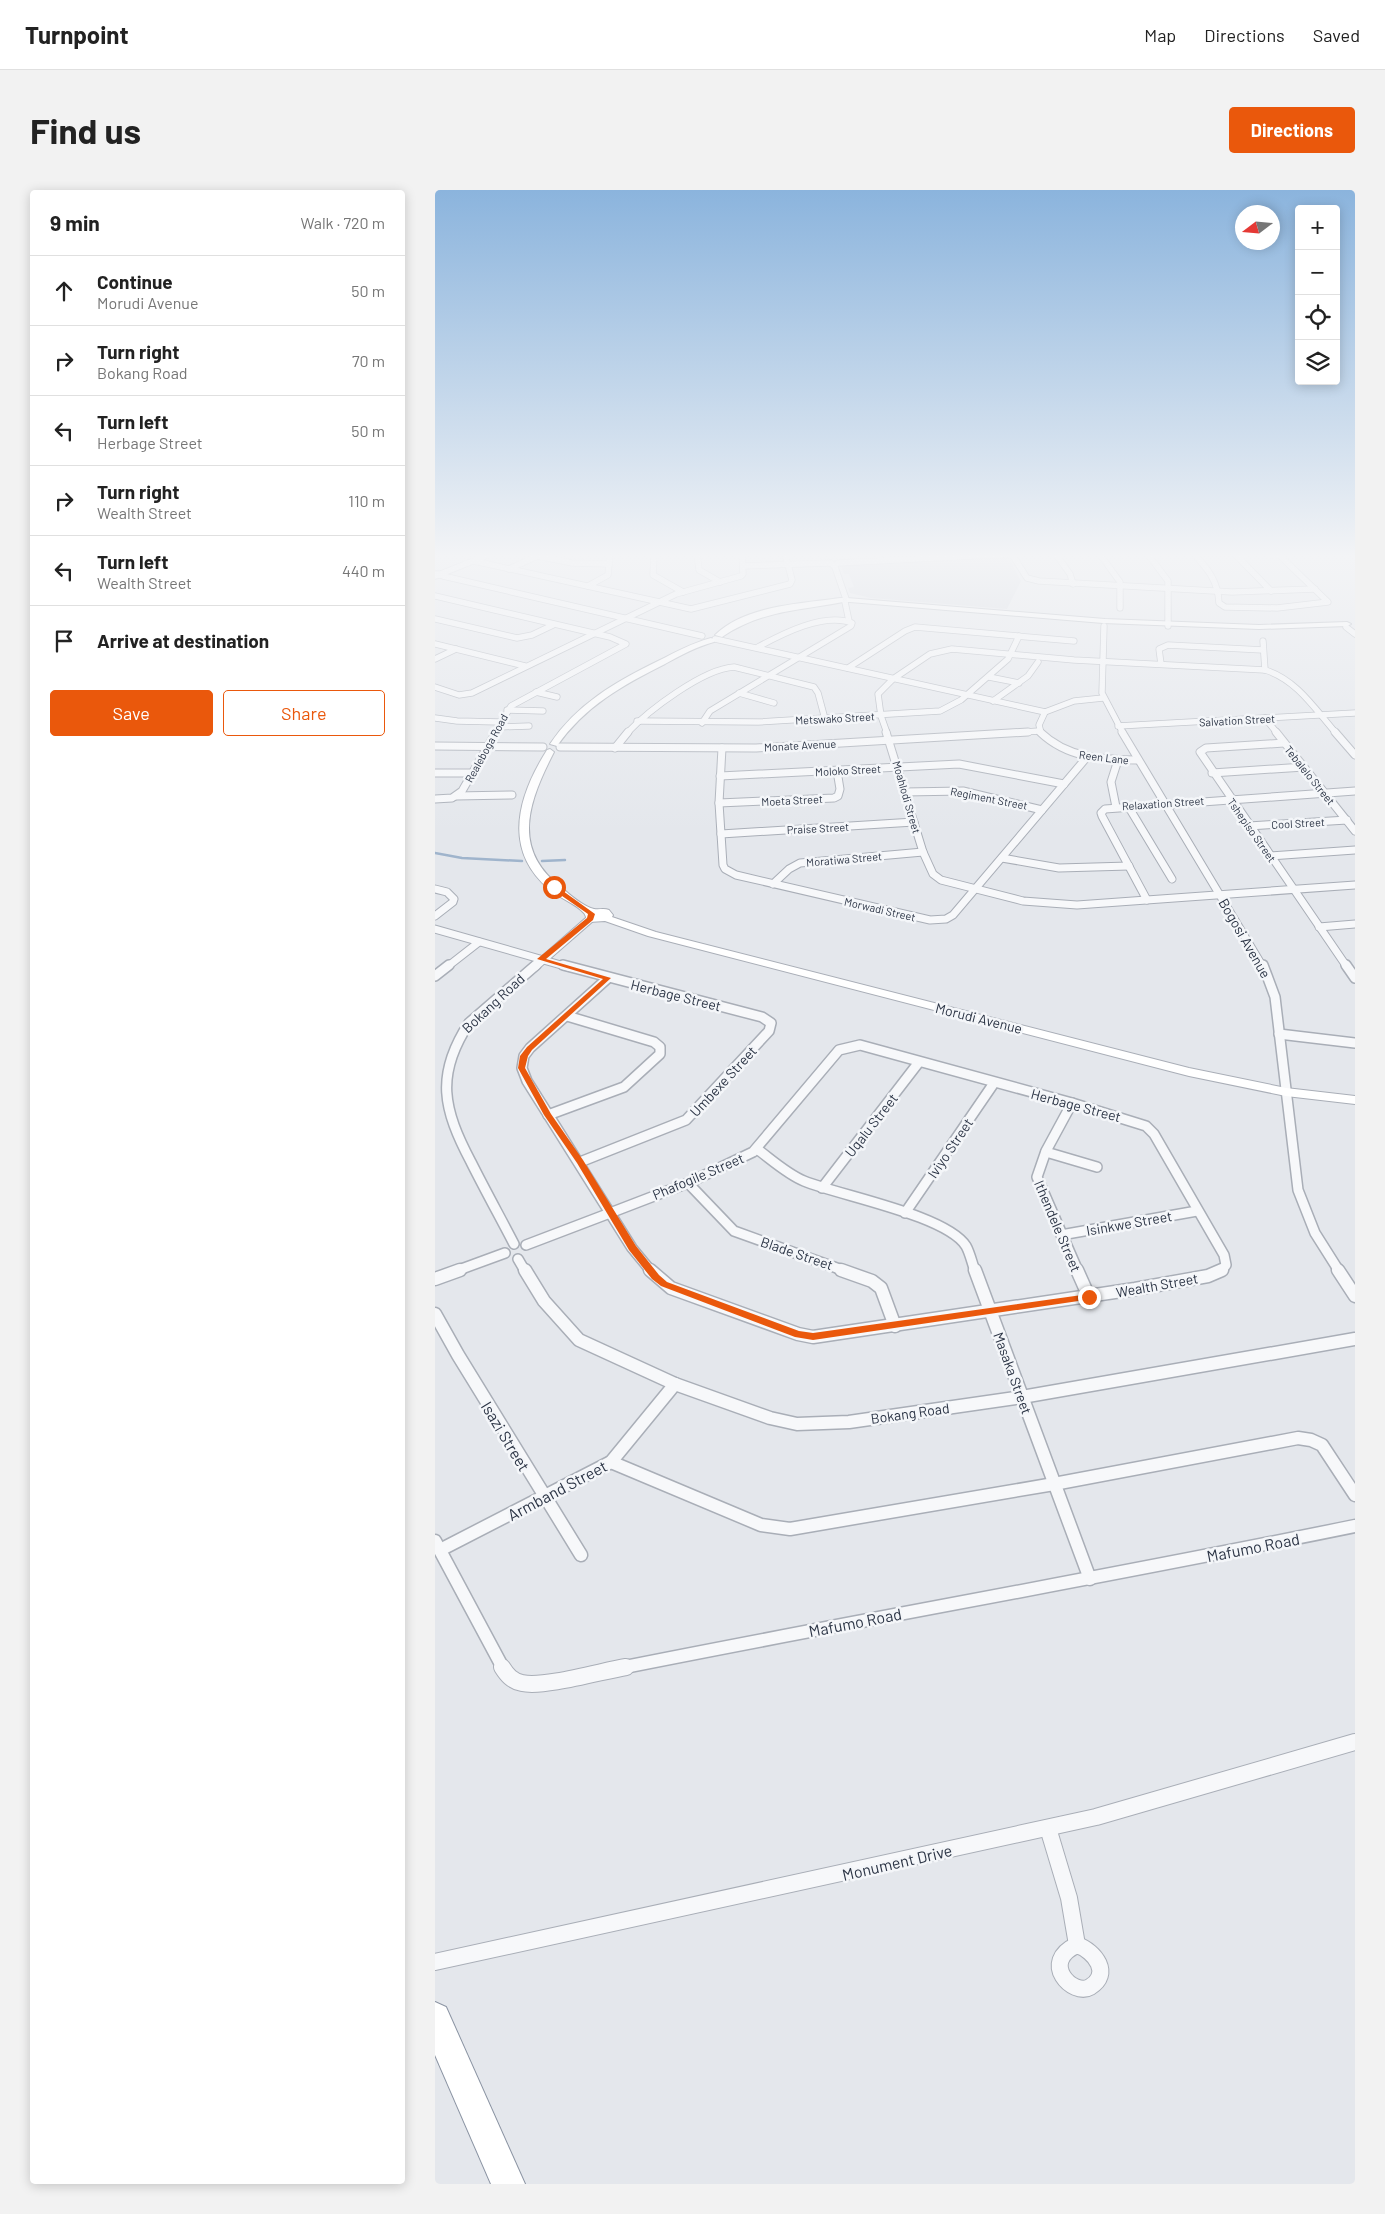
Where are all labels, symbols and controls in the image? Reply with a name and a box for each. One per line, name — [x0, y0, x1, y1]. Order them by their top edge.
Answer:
text: Turnpoint — [25, 20, 129, 49]
text: Map — [1144, 24, 1176, 46]
text: Directions — [1204, 24, 1285, 46]
text: Saved — [1313, 24, 1360, 46]
button: Directions — [1229, 107, 1355, 153]
text: Find us — [30, 109, 141, 151]
north arrow — [1235, 205, 1280, 250]
map controls — [1295, 205, 1340, 385]
button: + — [1295, 205, 1340, 250]
text: 9 min — [50, 210, 100, 235]
text: Walk · 720 m — [300, 213, 385, 232]
button: − — [1295, 250, 1340, 295]
text: Continue — [97, 270, 173, 293]
icon: ahead — [50, 277, 78, 305]
text: 50 m — [351, 281, 385, 300]
text: Morudi Avenue — [97, 293, 198, 312]
button: locate — [1295, 295, 1340, 340]
text: Turn right — [97, 340, 179, 363]
button: layers — [1295, 340, 1340, 385]
icon: right — [50, 347, 78, 375]
text: 70 m — [352, 351, 385, 370]
text: Bokang Road — [97, 363, 188, 382]
text: Turn left — [97, 410, 168, 433]
icon: left — [50, 417, 78, 445]
text: 50 m — [351, 421, 385, 440]
text: Herbage Street — [97, 433, 203, 452]
text: Turn right — [97, 480, 179, 503]
icon: right — [50, 487, 78, 515]
text: 110 m — [348, 491, 385, 510]
text: Wealth Street — [97, 503, 192, 522]
text: Turn left — [97, 550, 168, 573]
icon: left — [50, 557, 78, 585]
text: 440 m — [342, 561, 385, 580]
text: Wealth Street — [97, 573, 192, 592]
icon: arrive — [50, 627, 78, 655]
text: Arrive at destination — [97, 629, 269, 652]
button: Save — [50, 690, 213, 736]
button: Share — [223, 690, 385, 736]
street label: Metswako Street — [795, 709, 875, 727]
street label: Realeboga Road — [462, 711, 510, 785]
street label: Salvation Street — [1199, 712, 1275, 728]
street label: Monate Avenue — [764, 737, 837, 753]
street label: Tebalelo Street — [1282, 743, 1338, 807]
street label: Reen Lane — [1078, 747, 1130, 767]
street label: Moahlodi Street — [890, 759, 924, 835]
street label: Moloko Street — [815, 762, 881, 778]
street label: Regiment Street — [949, 784, 1029, 812]
street label: Moeta Street — [761, 792, 823, 808]
street label: Relaxation Street — [1121, 794, 1205, 812]
street label: Tshepiso Street — [1225, 796, 1279, 864]
street label: Cool Street — [1271, 815, 1325, 831]
street label: Praise Street — [787, 820, 849, 836]
street label: Moratiwa Street — [806, 849, 882, 869]
route start — [543, 876, 566, 899]
street label: Morwadi Street — [843, 894, 917, 924]
street label: Bogosi Avenue — [1215, 895, 1275, 981]
street label: Bokang Road — [458, 970, 528, 1036]
street label: Herbage Street — [629, 976, 723, 1014]
street label: Morudi Avenue — [934, 999, 1024, 1037]
street label: Umbexe Street — [686, 1042, 760, 1120]
street label: Herbage Street — [1029, 1085, 1123, 1125]
street label: Uqalu Street — [841, 1090, 901, 1160]
street label: Iviyo Street — [924, 1115, 976, 1181]
street label: Phafogile Street — [650, 1149, 746, 1203]
street label: Ithendele Street — [1031, 1178, 1085, 1274]
street label: Isinkwe Street — [1085, 1207, 1173, 1239]
street label: Blade Street — [759, 1233, 835, 1273]
street label: Wealth Street — [1115, 1269, 1199, 1301]
route end — [1078, 1286, 1101, 1309]
street label: Masaka Street — [990, 1330, 1036, 1416]
street label: Isazi Street — [478, 1398, 534, 1474]
street label: Bokang Road — [870, 1399, 950, 1427]
street label: Armband Street — [504, 1456, 610, 1524]
street label: Mafumo Road — [1205, 1529, 1301, 1565]
street label: Mafumo Road — [807, 1604, 903, 1640]
street label: Monument Drive — [840, 1840, 954, 1884]

